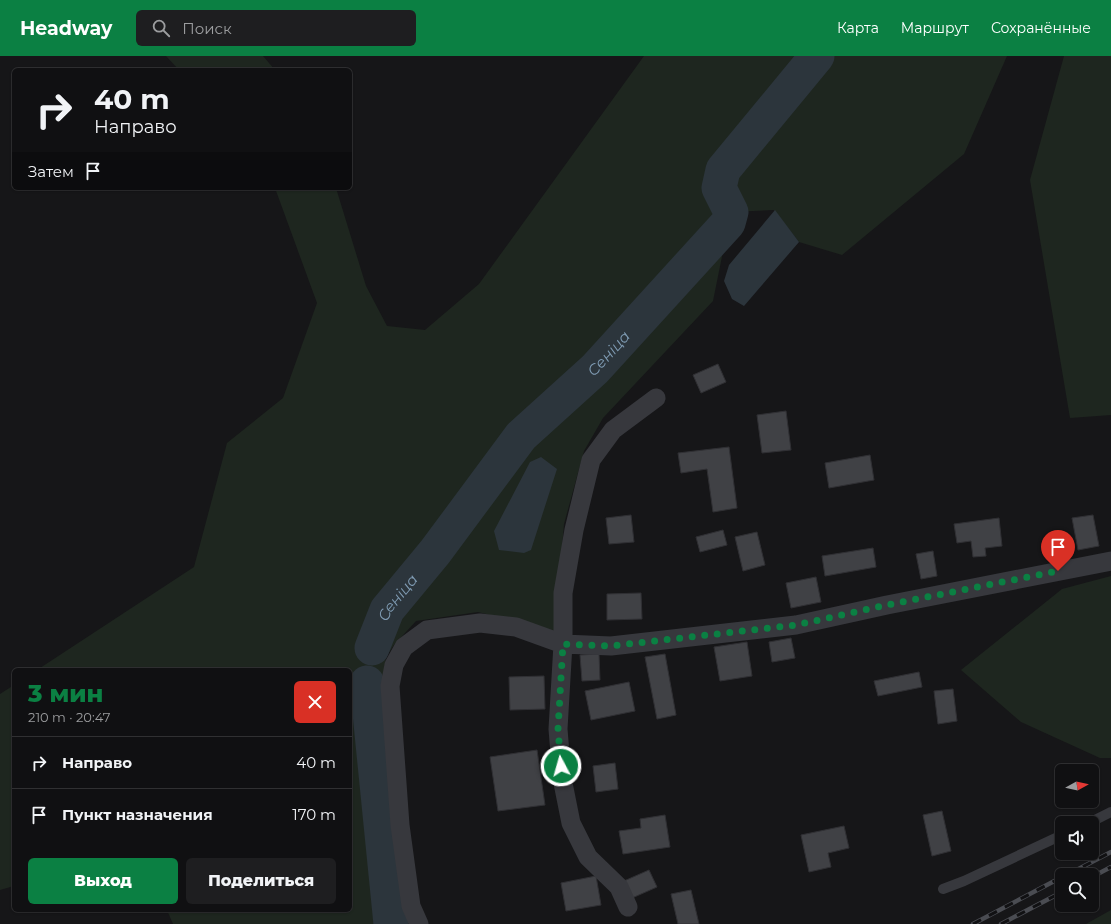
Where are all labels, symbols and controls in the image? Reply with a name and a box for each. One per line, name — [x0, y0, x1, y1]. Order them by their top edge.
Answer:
search box — [136, 10, 416, 46]
text: Headway — [20, 17, 112, 40]
icon: search — [150, 17, 172, 39]
text: Поиск — [182, 19, 232, 38]
text: Карта — [837, 19, 879, 37]
text: Маршрут — [901, 19, 969, 37]
text: Сохранённые — [991, 19, 1091, 37]
text: 40 m — [94, 82, 170, 116]
icon: right — [28, 84, 80, 136]
text: Направо — [94, 116, 177, 138]
icon: arrive — [82, 160, 104, 182]
text: Затем — [28, 162, 74, 181]
water label: Сеніца — [583, 327, 634, 380]
pin — [1041, 530, 1075, 571]
icon: arrive — [1047, 536, 1069, 558]
water label: Сеніца — [374, 570, 422, 624]
text: 3 мин — [28, 679, 103, 708]
button: close — [294, 681, 336, 723]
text: 210 m · 20:47 — [28, 709, 110, 725]
position arrow — [540, 745, 582, 787]
icon: right — [28, 752, 50, 774]
text: Направо — [62, 753, 132, 772]
text: 40 m — [296, 753, 336, 772]
north arrow — [1055, 764, 1099, 808]
map controls — [1055, 764, 1099, 912]
icon: arrive — [28, 804, 50, 826]
text: Пункт назначения — [62, 805, 213, 824]
text: 170 m — [292, 805, 336, 824]
button: sound — [1055, 816, 1099, 860]
button: Выход — [28, 858, 178, 904]
button: Поделиться — [186, 858, 336, 904]
button: search — [1055, 868, 1099, 912]

